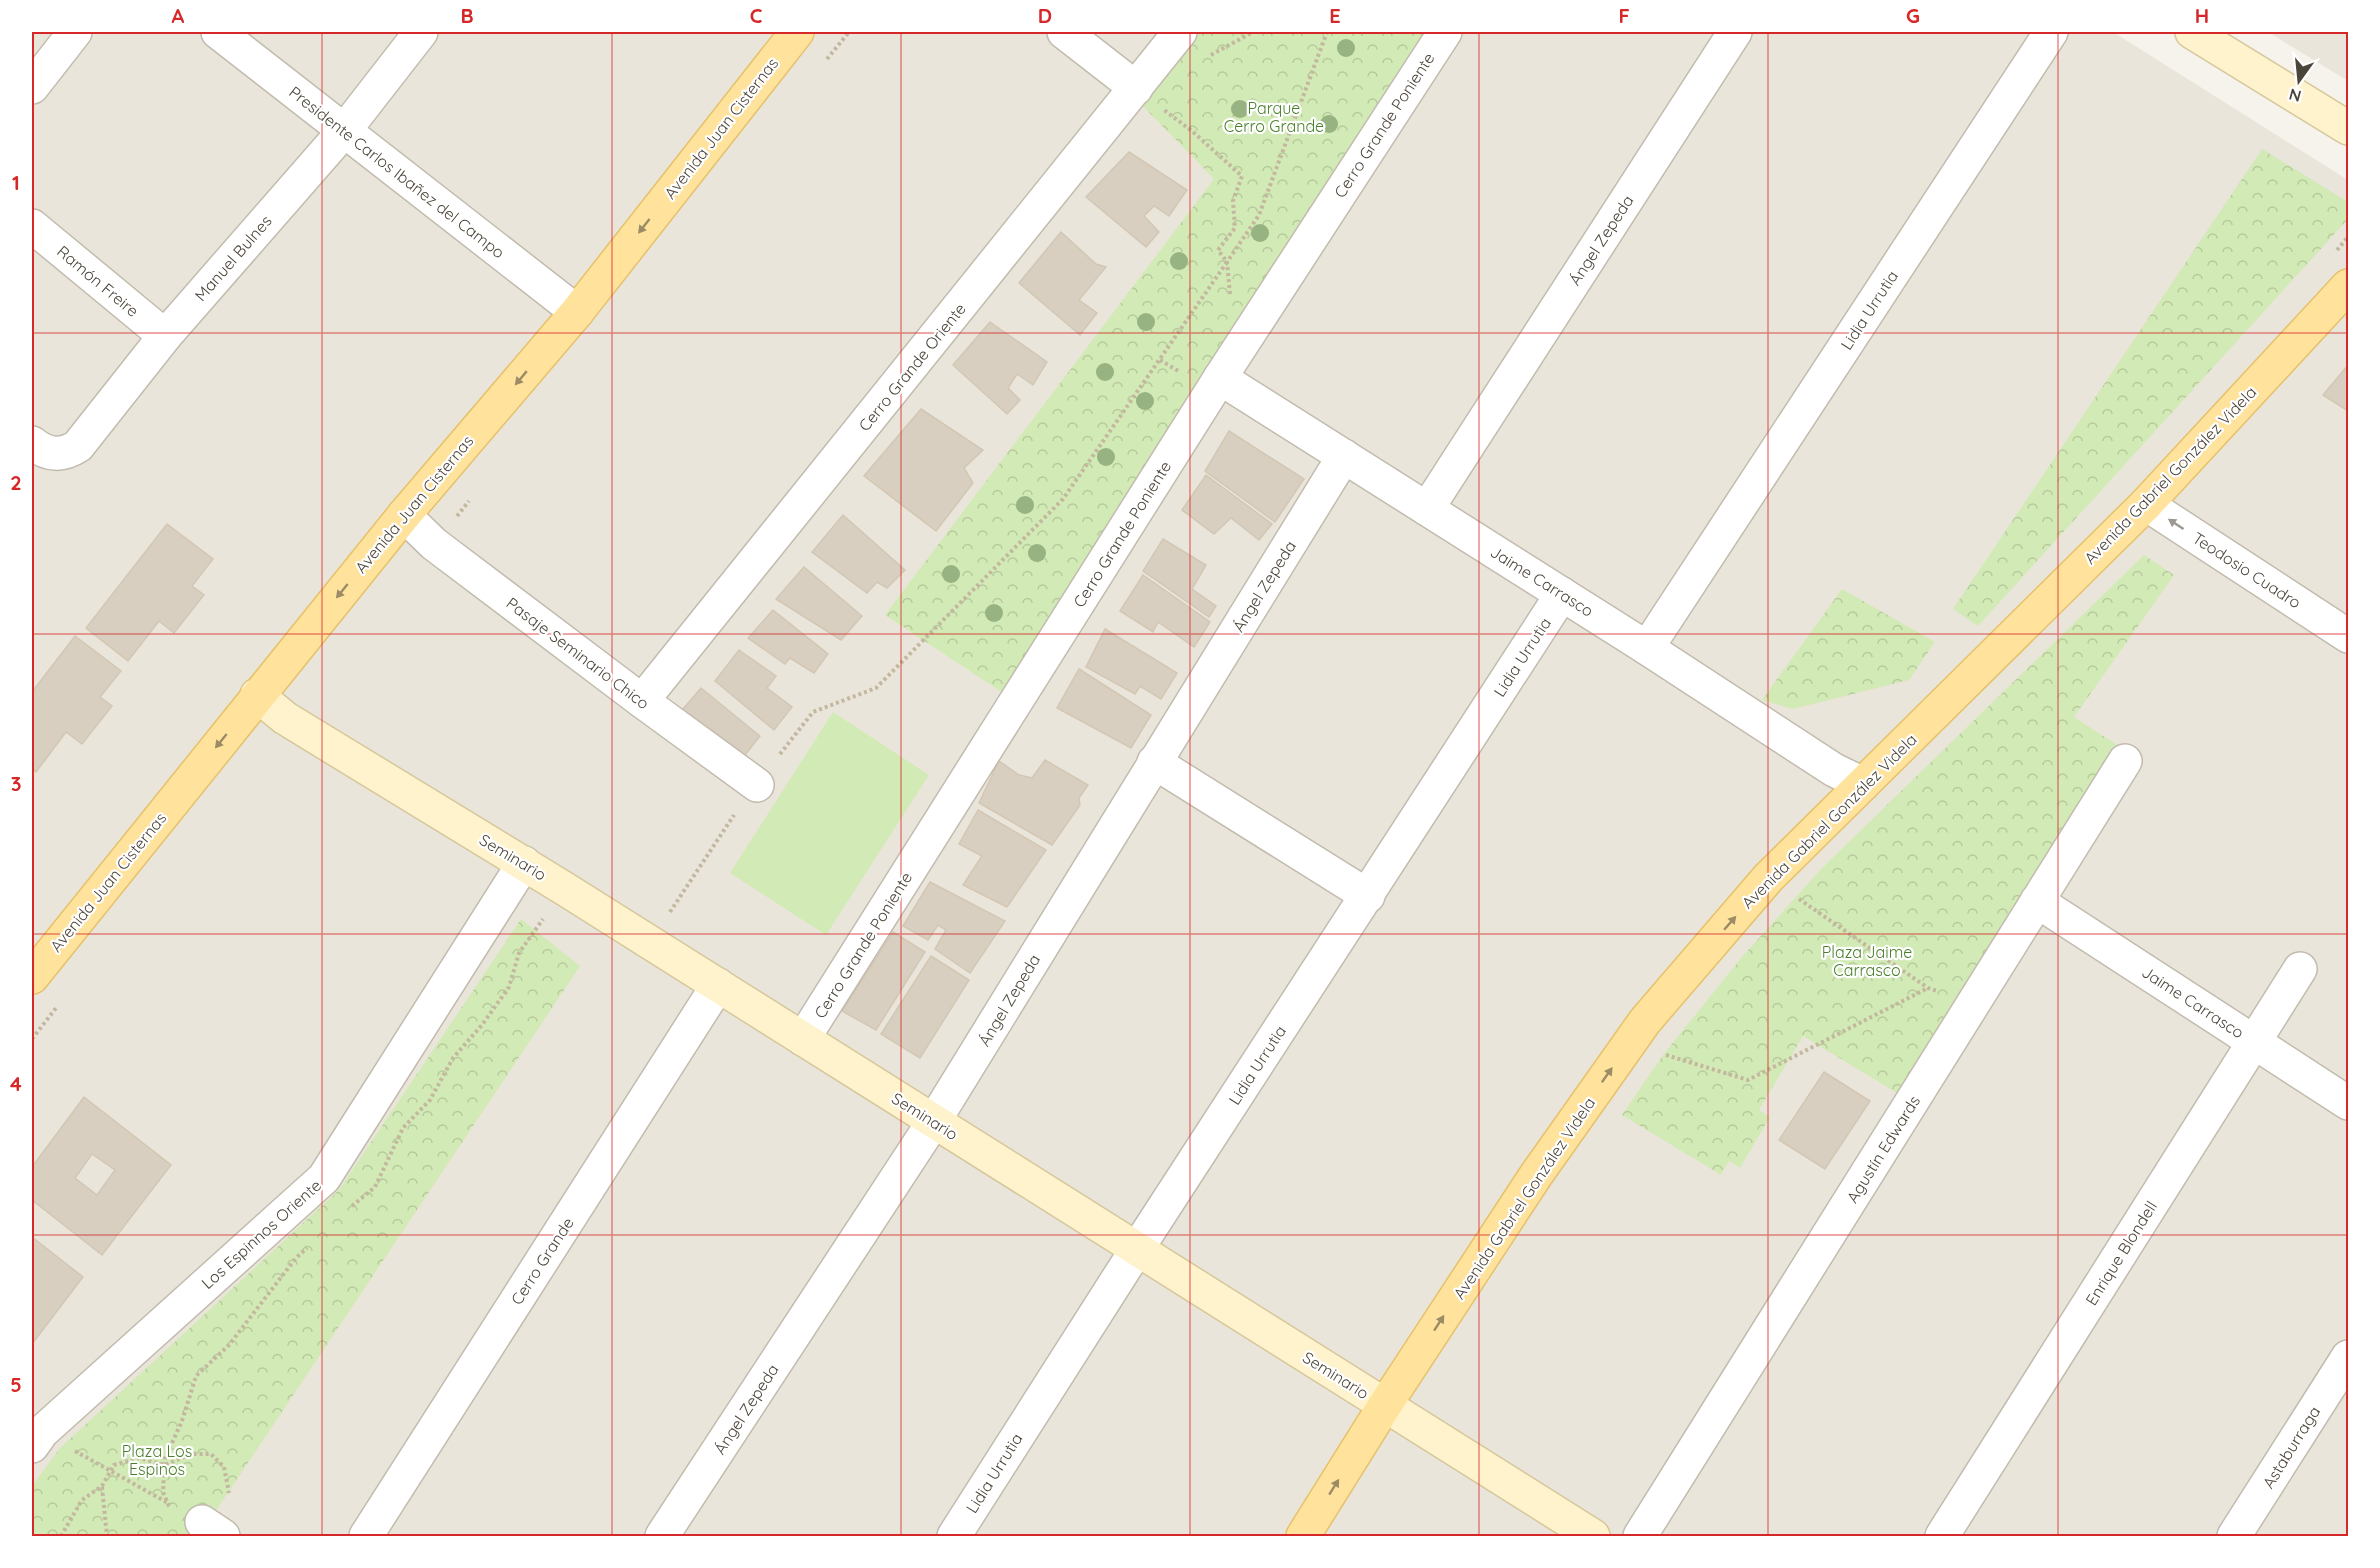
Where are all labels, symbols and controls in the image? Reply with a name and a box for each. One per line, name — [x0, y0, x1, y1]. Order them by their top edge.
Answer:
text: A — [172, 3, 185, 28]
text: B — [460, 3, 474, 28]
text: C — [750, 3, 763, 28]
text: D — [1038, 3, 1052, 28]
text: E — [1329, 3, 1341, 28]
text: F — [1618, 3, 1630, 28]
text: G — [1906, 3, 1920, 28]
text: H — [2195, 3, 2209, 28]
street label: Cerro Grande Poniente — [1330, 49, 1438, 201]
north arrow — [2269, 51, 2329, 111]
street label: Avenida Juan Cisternas — [660, 53, 782, 203]
street label: Presidente Carlos Ibañez del Campo — [285, 82, 509, 262]
text: N — [2287, 84, 2303, 107]
park label: Parque Cerro Grande — [1224, 98, 1324, 136]
text: 1 — [12, 170, 20, 195]
street label: Ángel Zepeda — [1564, 191, 1638, 289]
street label: Manuel Bulnes — [190, 211, 276, 305]
one-way arrow — [637, 218, 650, 234]
street label: Ramón Freire — [53, 241, 143, 321]
street label: Lidia Urrutia — [1836, 267, 1902, 353]
street label: Cerro Grande Oriente — [854, 299, 970, 435]
one-way arrow — [515, 370, 528, 385]
street label: Avenida Gabriel González Videla — [2080, 382, 2260, 568]
street label: Avenida Juan Cisternas — [351, 431, 477, 577]
street label: Cerro Grande Poniente — [1069, 457, 1175, 611]
text: 2 — [10, 470, 22, 495]
one-way arrow — [2168, 519, 2184, 530]
street label: Teodosio Cuadro — [2189, 528, 2305, 612]
street label: Ángel Zepeda — [1228, 537, 1300, 635]
street label: Jaime Carrasco — [1487, 541, 1597, 621]
one-way arrow — [336, 584, 348, 599]
street label: Pasaje Seminario Chico — [503, 593, 653, 713]
street label: Lidia Urrutia — [1489, 614, 1555, 700]
street label: Avenida Gabriel González Videla — [1737, 729, 1921, 913]
one-way arrow — [215, 733, 227, 748]
text: 3 — [11, 771, 21, 796]
street label: Avenida Juan Cisternas — [46, 808, 170, 956]
street label: Seminario — [476, 829, 550, 885]
street label: Cerro Grande Poniente — [810, 868, 916, 1022]
one-way arrow — [1723, 915, 1736, 931]
park label: Plaza Jaime Carrasco — [1822, 942, 1912, 980]
street label: Ángel Zepeda — [974, 950, 1044, 1050]
street label: Jaime Carrasco — [2138, 962, 2248, 1042]
street label: Lidia Urrutia — [1224, 1022, 1290, 1108]
one-way arrow — [1601, 1067, 1613, 1083]
text: 4 — [10, 1071, 22, 1096]
street label: Seminario — [888, 1088, 962, 1144]
street label: Agustín Edwards — [1842, 1092, 1924, 1206]
street label: Avenida Gabriel González Videla — [1449, 1093, 1599, 1303]
street label: Los Espinnos Oriente — [197, 1175, 325, 1293]
street label: Enrique Blondell — [2081, 1197, 2161, 1309]
street label: Cerro Grande — [506, 1214, 578, 1308]
one-way arrow — [1433, 1315, 1444, 1331]
street label: Seminario — [1299, 1347, 1373, 1403]
street label: Ángel Zepeda — [709, 1360, 783, 1458]
text: 5 — [10, 1372, 22, 1397]
street label: Astaburraga — [2258, 1402, 2324, 1492]
street label: Lidia Urrutia — [962, 1429, 1026, 1517]
park label: Plaza Los Espinos — [122, 1441, 192, 1479]
one-way arrow — [1328, 1479, 1339, 1495]

